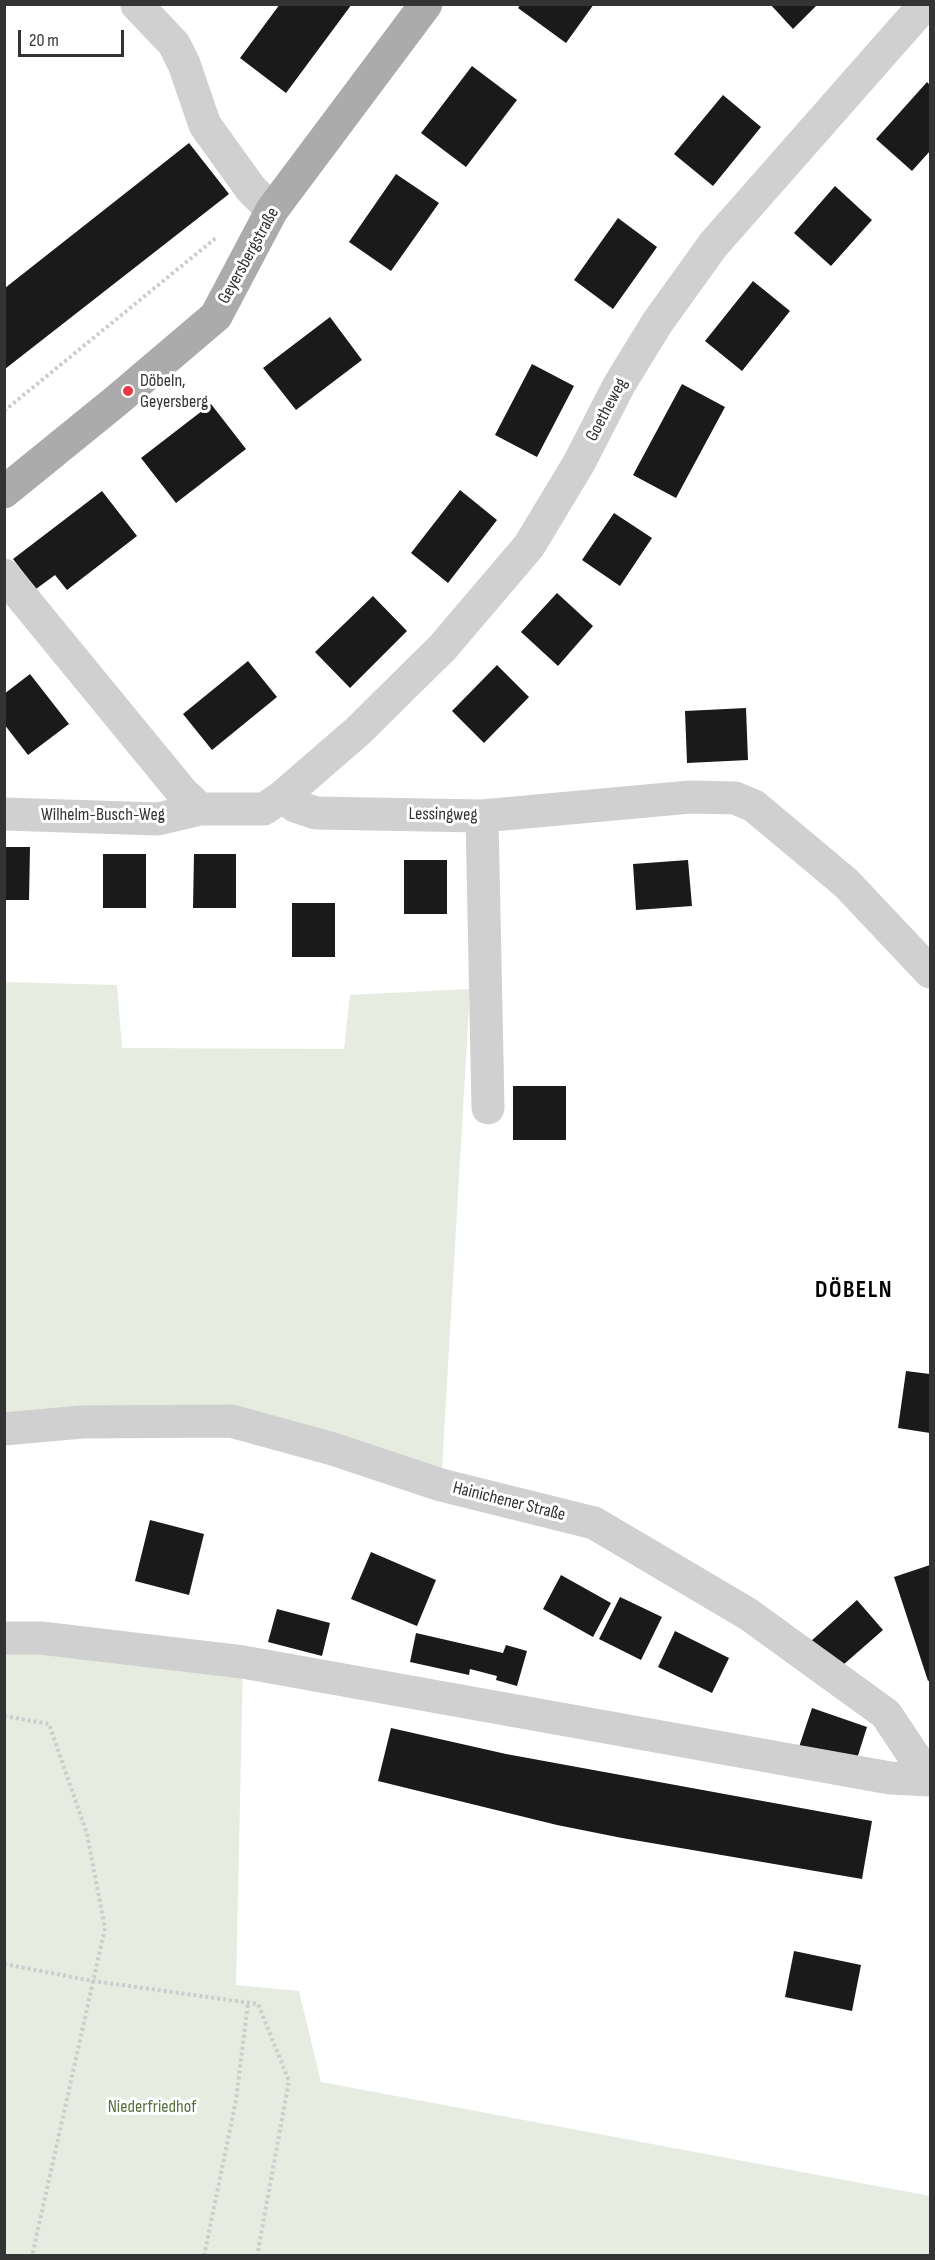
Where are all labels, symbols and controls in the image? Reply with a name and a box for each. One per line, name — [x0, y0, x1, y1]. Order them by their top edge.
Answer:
scale bar — [21, 18, 128, 56]
text: 20 m — [29, 30, 59, 51]
street label: Geyersbergstraße — [214, 204, 284, 308]
place label: Döbeln, Geyersberg — [140, 370, 208, 412]
street label: Goetheweg — [581, 375, 633, 445]
marker: Döbeln, Geyersberg — [121, 384, 135, 398]
street label: Wilhelm-Busch-Weg — [41, 804, 165, 826]
street label: Lessingweg — [408, 804, 478, 826]
district label: DÖBELN — [815, 1277, 893, 1305]
street label: Hainichener Straße — [450, 1478, 568, 1526]
park label: Niederfriedhof — [108, 2096, 196, 2118]

